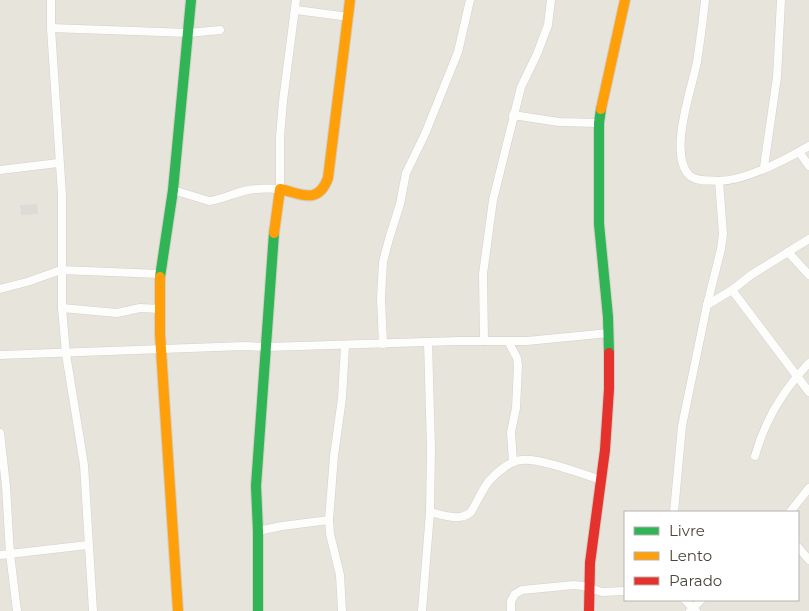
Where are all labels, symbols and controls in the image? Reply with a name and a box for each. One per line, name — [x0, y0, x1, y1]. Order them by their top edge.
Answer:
legend — [624, 511, 799, 601]
text: Livre — [669, 521, 705, 540]
text: Lento — [669, 546, 712, 565]
text: Parado — [669, 571, 722, 590]

